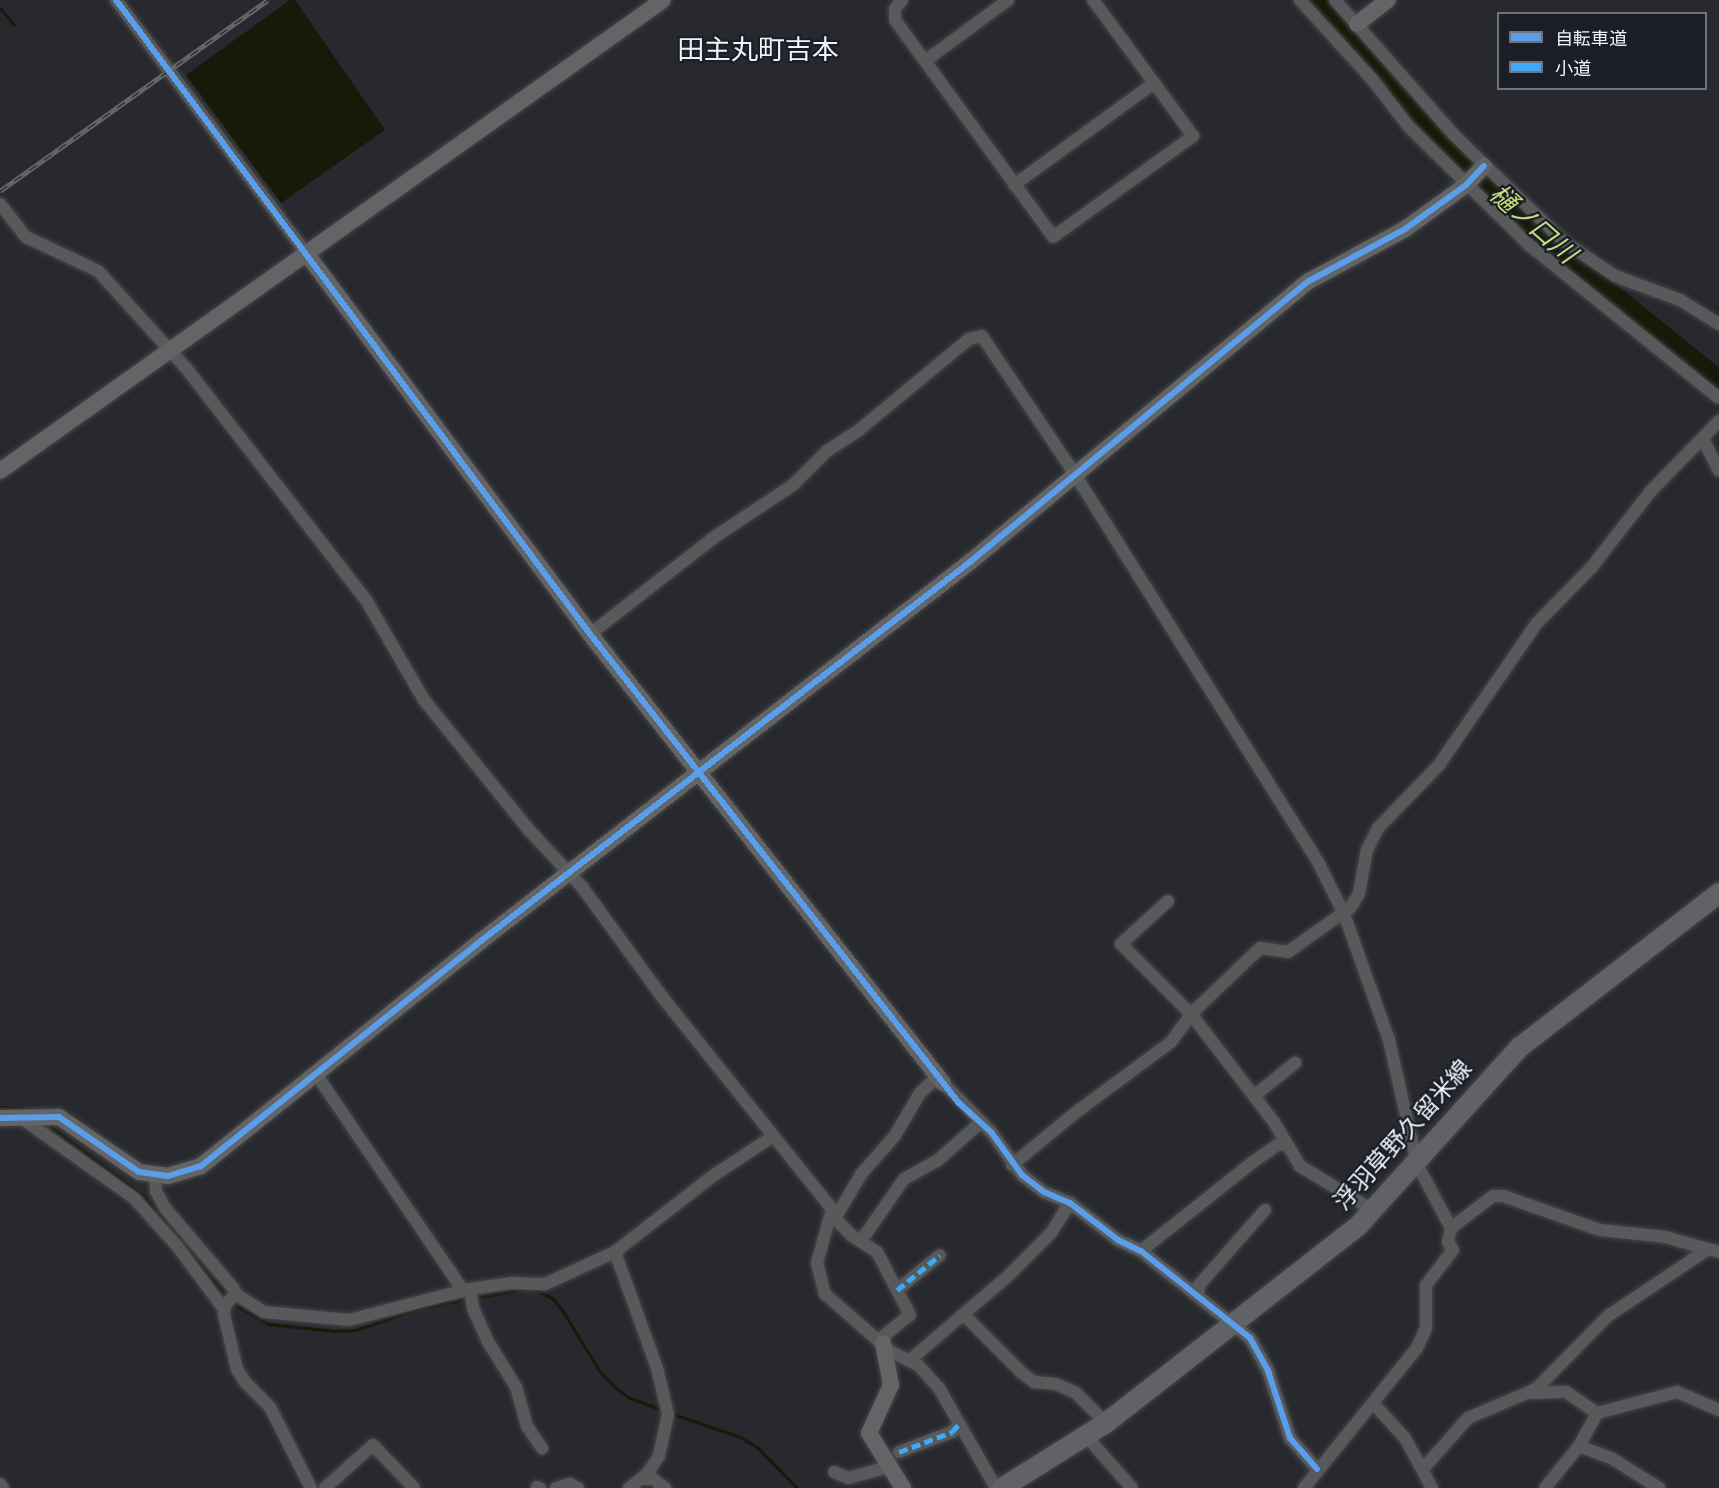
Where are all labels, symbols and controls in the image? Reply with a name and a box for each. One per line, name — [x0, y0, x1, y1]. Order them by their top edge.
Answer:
legend — [1497, 12, 1707, 90]
text: 自転車道 — [1555, 31, 1627, 49]
district label: 田主丸町吉本 — [677, 35, 839, 67]
text: 小道 — [1555, 61, 1591, 79]
water label: 樋ノ口川 — [1483, 179, 1581, 271]
street label: 浮羽草野久留米線 — [1329, 1055, 1479, 1217]

